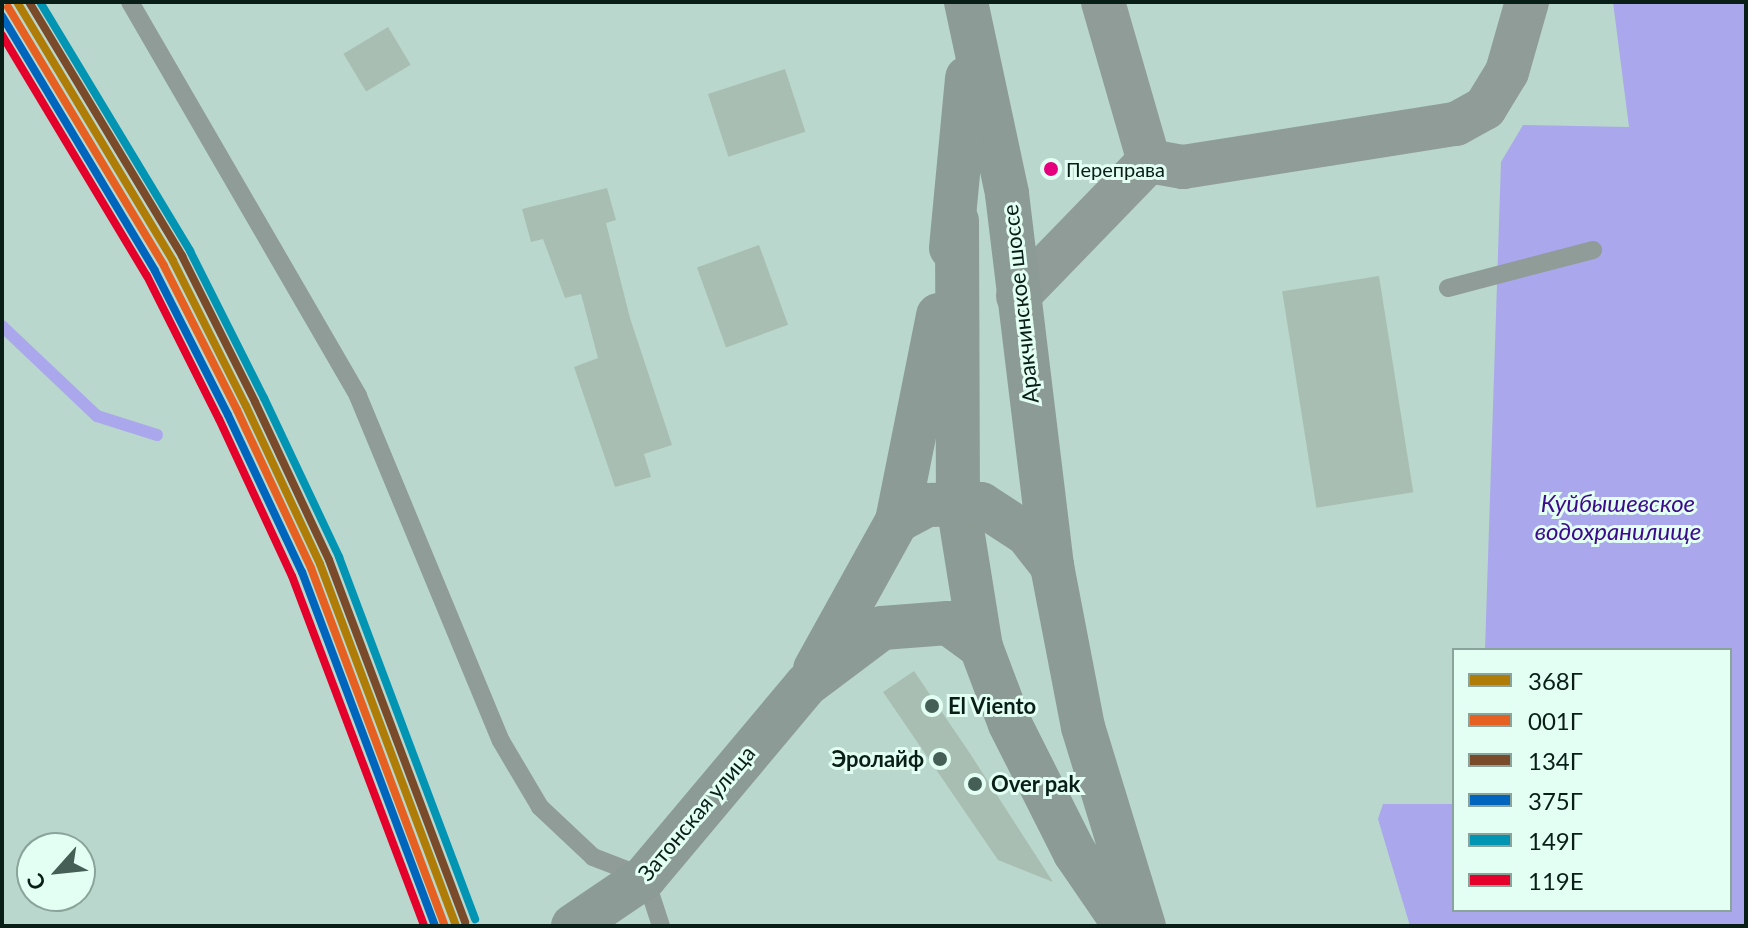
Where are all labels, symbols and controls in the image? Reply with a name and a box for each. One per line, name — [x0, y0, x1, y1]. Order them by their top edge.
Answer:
place label: Переправа — [1066, 157, 1165, 181]
marker: Переправа — [1043, 161, 1059, 177]
street label: Аракчинское шоссе — [996, 203, 1044, 405]
water label: Куйбышевское водохранилище — [1535, 489, 1701, 545]
legend — [1452, 648, 1732, 912]
text: 368Г — [1528, 666, 1583, 695]
place label: El Viento — [948, 693, 1037, 719]
marker: El Viento — [923, 697, 941, 715]
text: 001Г — [1528, 706, 1583, 735]
street label: Затонская улица — [632, 740, 760, 886]
place label: Эролайф — [831, 746, 924, 772]
text: 134Г — [1528, 746, 1583, 775]
marker: Эролайф — [931, 750, 949, 768]
place label: Over pak — [991, 771, 1081, 797]
marker: Over pak — [966, 775, 984, 793]
text: 375Г — [1528, 786, 1583, 815]
text: 149Г — [1528, 826, 1583, 855]
north arrow — [16, 832, 96, 912]
text: 119Е — [1528, 866, 1584, 895]
text: С — [21, 870, 51, 895]

